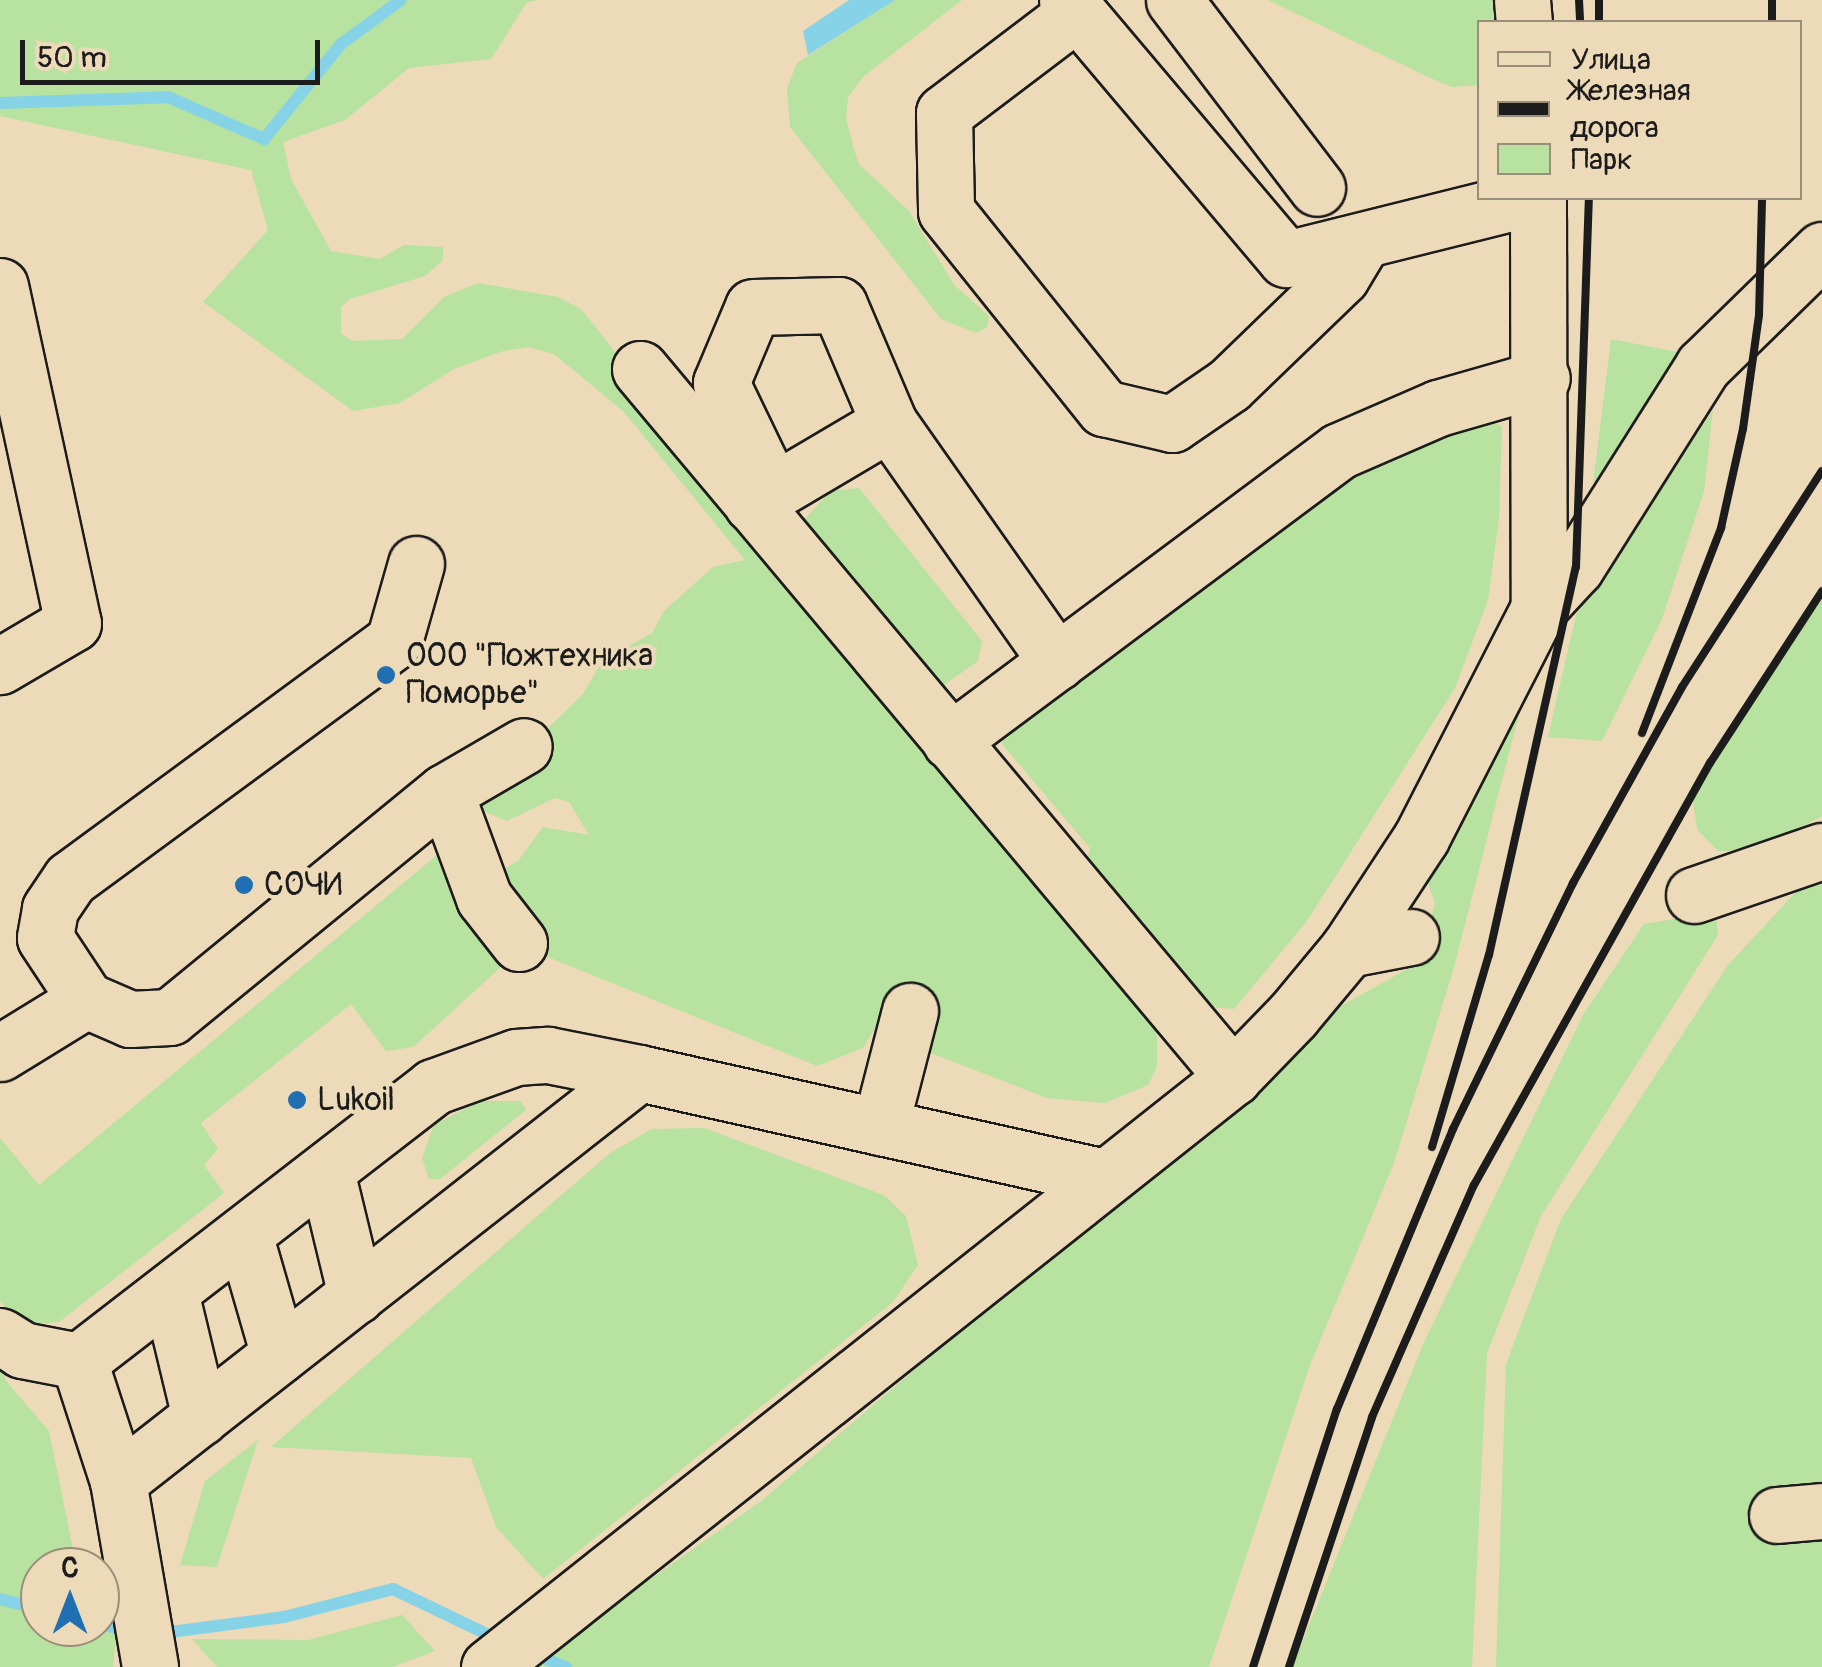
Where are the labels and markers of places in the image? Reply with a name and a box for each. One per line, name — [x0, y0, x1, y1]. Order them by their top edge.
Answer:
place label: ООО "Пожтехника Поморье" — [406, 638, 653, 713]
marker: ООО "Пожтехника Поморье" — [375, 664, 397, 686]
place label: СОЧИ — [264, 866, 342, 904]
marker: СОЧИ — [233, 874, 255, 896]
place label: Lukoil — [317, 1081, 395, 1119]
marker: Lukoil — [286, 1089, 308, 1111]

